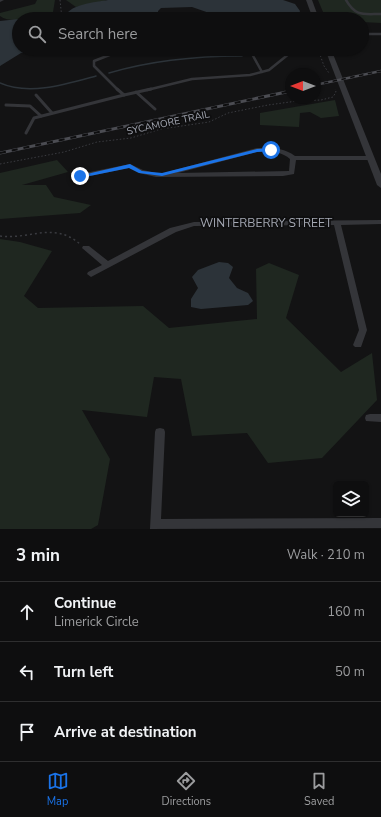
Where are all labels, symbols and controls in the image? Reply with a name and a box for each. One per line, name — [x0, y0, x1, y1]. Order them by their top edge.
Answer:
search box — [12, 12, 369, 56]
icon: search — [26, 23, 48, 45]
text: Search here — [58, 24, 138, 44]
north arrow — [285, 68, 321, 104]
street label: SYCAMORE TRAIL — [125, 107, 212, 139]
route start — [262, 141, 280, 159]
route end — [71, 167, 89, 185]
street label: WINTERBERRY STREET — [200, 215, 333, 231]
map controls — [333, 481, 369, 517]
button: layers — [333, 481, 369, 517]
text: 3 min — [16, 544, 60, 567]
text: Walk · 210 m — [287, 546, 365, 564]
text: Continue — [54, 593, 116, 613]
icon: ahead — [16, 601, 38, 623]
text: 160 m — [327, 603, 365, 621]
text: Limerick Circle — [54, 613, 139, 631]
icon: left — [16, 661, 38, 683]
text: Turn left — [54, 662, 113, 682]
text: 50 m — [335, 663, 365, 681]
icon: arrive — [16, 721, 38, 743]
text: Arrive at destination — [54, 722, 197, 742]
tab: Map — [47, 770, 69, 809]
tab: Directions — [162, 770, 211, 809]
tab: Saved — [304, 770, 334, 809]

